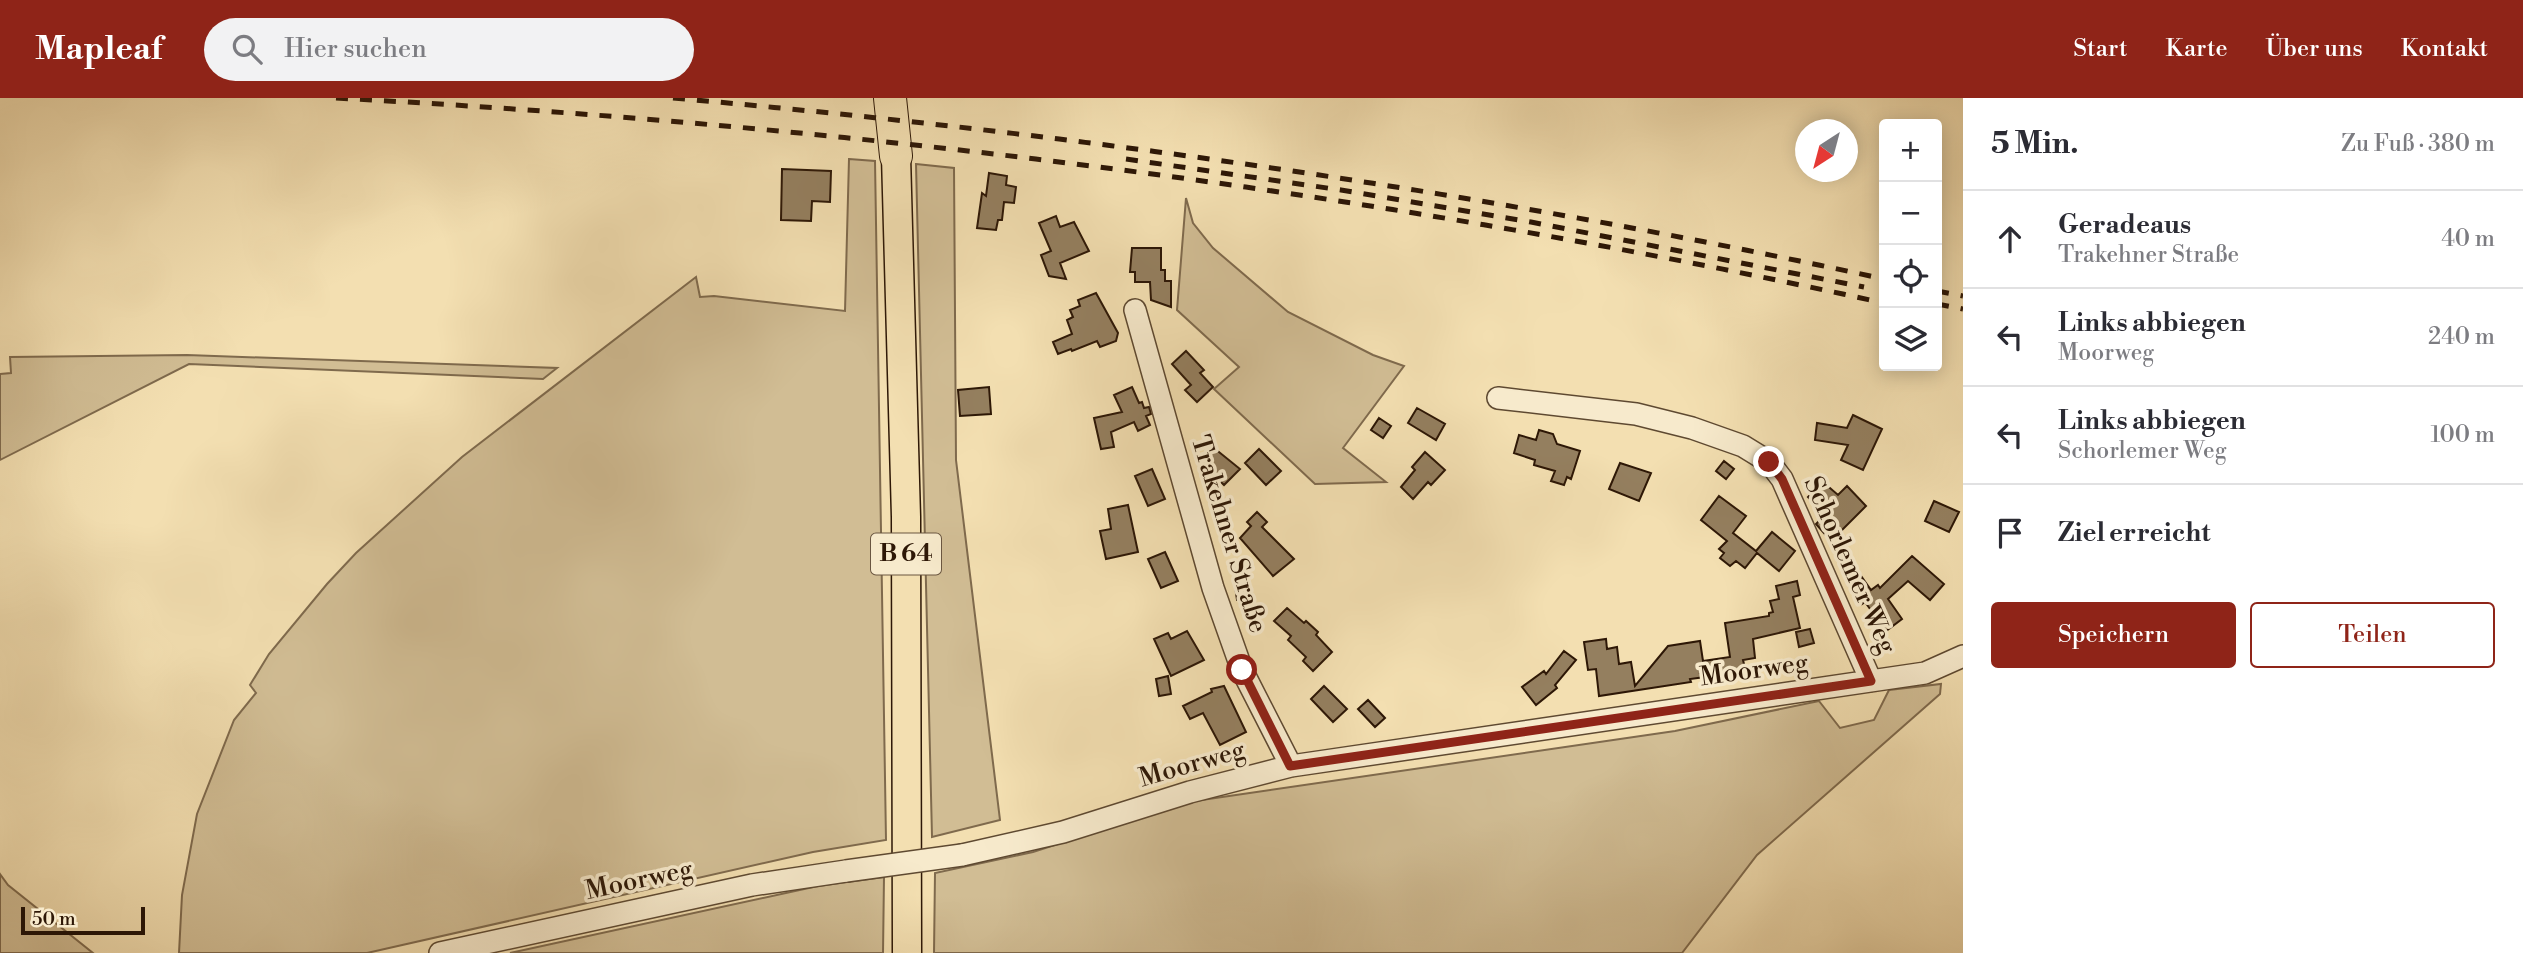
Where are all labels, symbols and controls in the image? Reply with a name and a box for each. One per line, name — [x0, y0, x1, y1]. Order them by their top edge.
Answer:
search box — [204, 18, 694, 81]
text: Mapleaf — [35, 29, 162, 70]
icon: search — [228, 30, 266, 68]
text: Hier suchen — [284, 33, 427, 65]
text: Start — [2073, 34, 2127, 64]
text: Karte — [2165, 34, 2228, 64]
text: Über uns — [2266, 34, 2363, 64]
text: Kontakt — [2401, 34, 2488, 64]
north arrow — [1795, 119, 1858, 182]
map controls — [1879, 119, 1942, 371]
button: + — [1879, 119, 1942, 182]
text: 5 Min. — [1991, 125, 2078, 163]
text: Zu Fuß · 380 m — [2341, 130, 2495, 158]
button: − — [1879, 182, 1942, 245]
text: Geradeaus — [2058, 209, 2191, 241]
icon: ahead — [1991, 220, 2029, 258]
text: 40 m — [2441, 225, 2495, 253]
text: Trakehner Straße — [2058, 241, 2239, 269]
button: locate — [1879, 245, 1942, 308]
text: Links abbiegen — [2058, 307, 2246, 339]
button: layers — [1879, 308, 1942, 371]
icon: left — [1991, 318, 2029, 356]
text: 240 m — [2428, 323, 2495, 351]
text: Moorweg — [2058, 339, 2154, 367]
text: Links abbiegen — [2058, 405, 2246, 437]
icon: left — [1991, 416, 2029, 454]
text: 100 m — [2430, 421, 2495, 449]
street label: Trakehner Straße — [1184, 431, 1274, 637]
text: Schorlemer Weg — [2058, 437, 2227, 465]
route end — [1753, 446, 1784, 477]
street label: Schorlemer Weg — [1797, 471, 1904, 659]
icon: arrive — [1991, 514, 2029, 552]
text: Ziel erreicht — [2058, 517, 2210, 549]
road number: B 64 — [871, 533, 941, 574]
button: Speichern — [1991, 602, 2236, 668]
button: Teilen — [2250, 602, 2495, 668]
street label: Moorweg — [1698, 647, 1811, 693]
route start — [1226, 654, 1257, 685]
street label: Moorweg — [1135, 733, 1249, 794]
street label: Moorweg — [582, 853, 696, 907]
scale bar — [21, 904, 145, 936]
text: 50 m — [32, 907, 76, 931]

